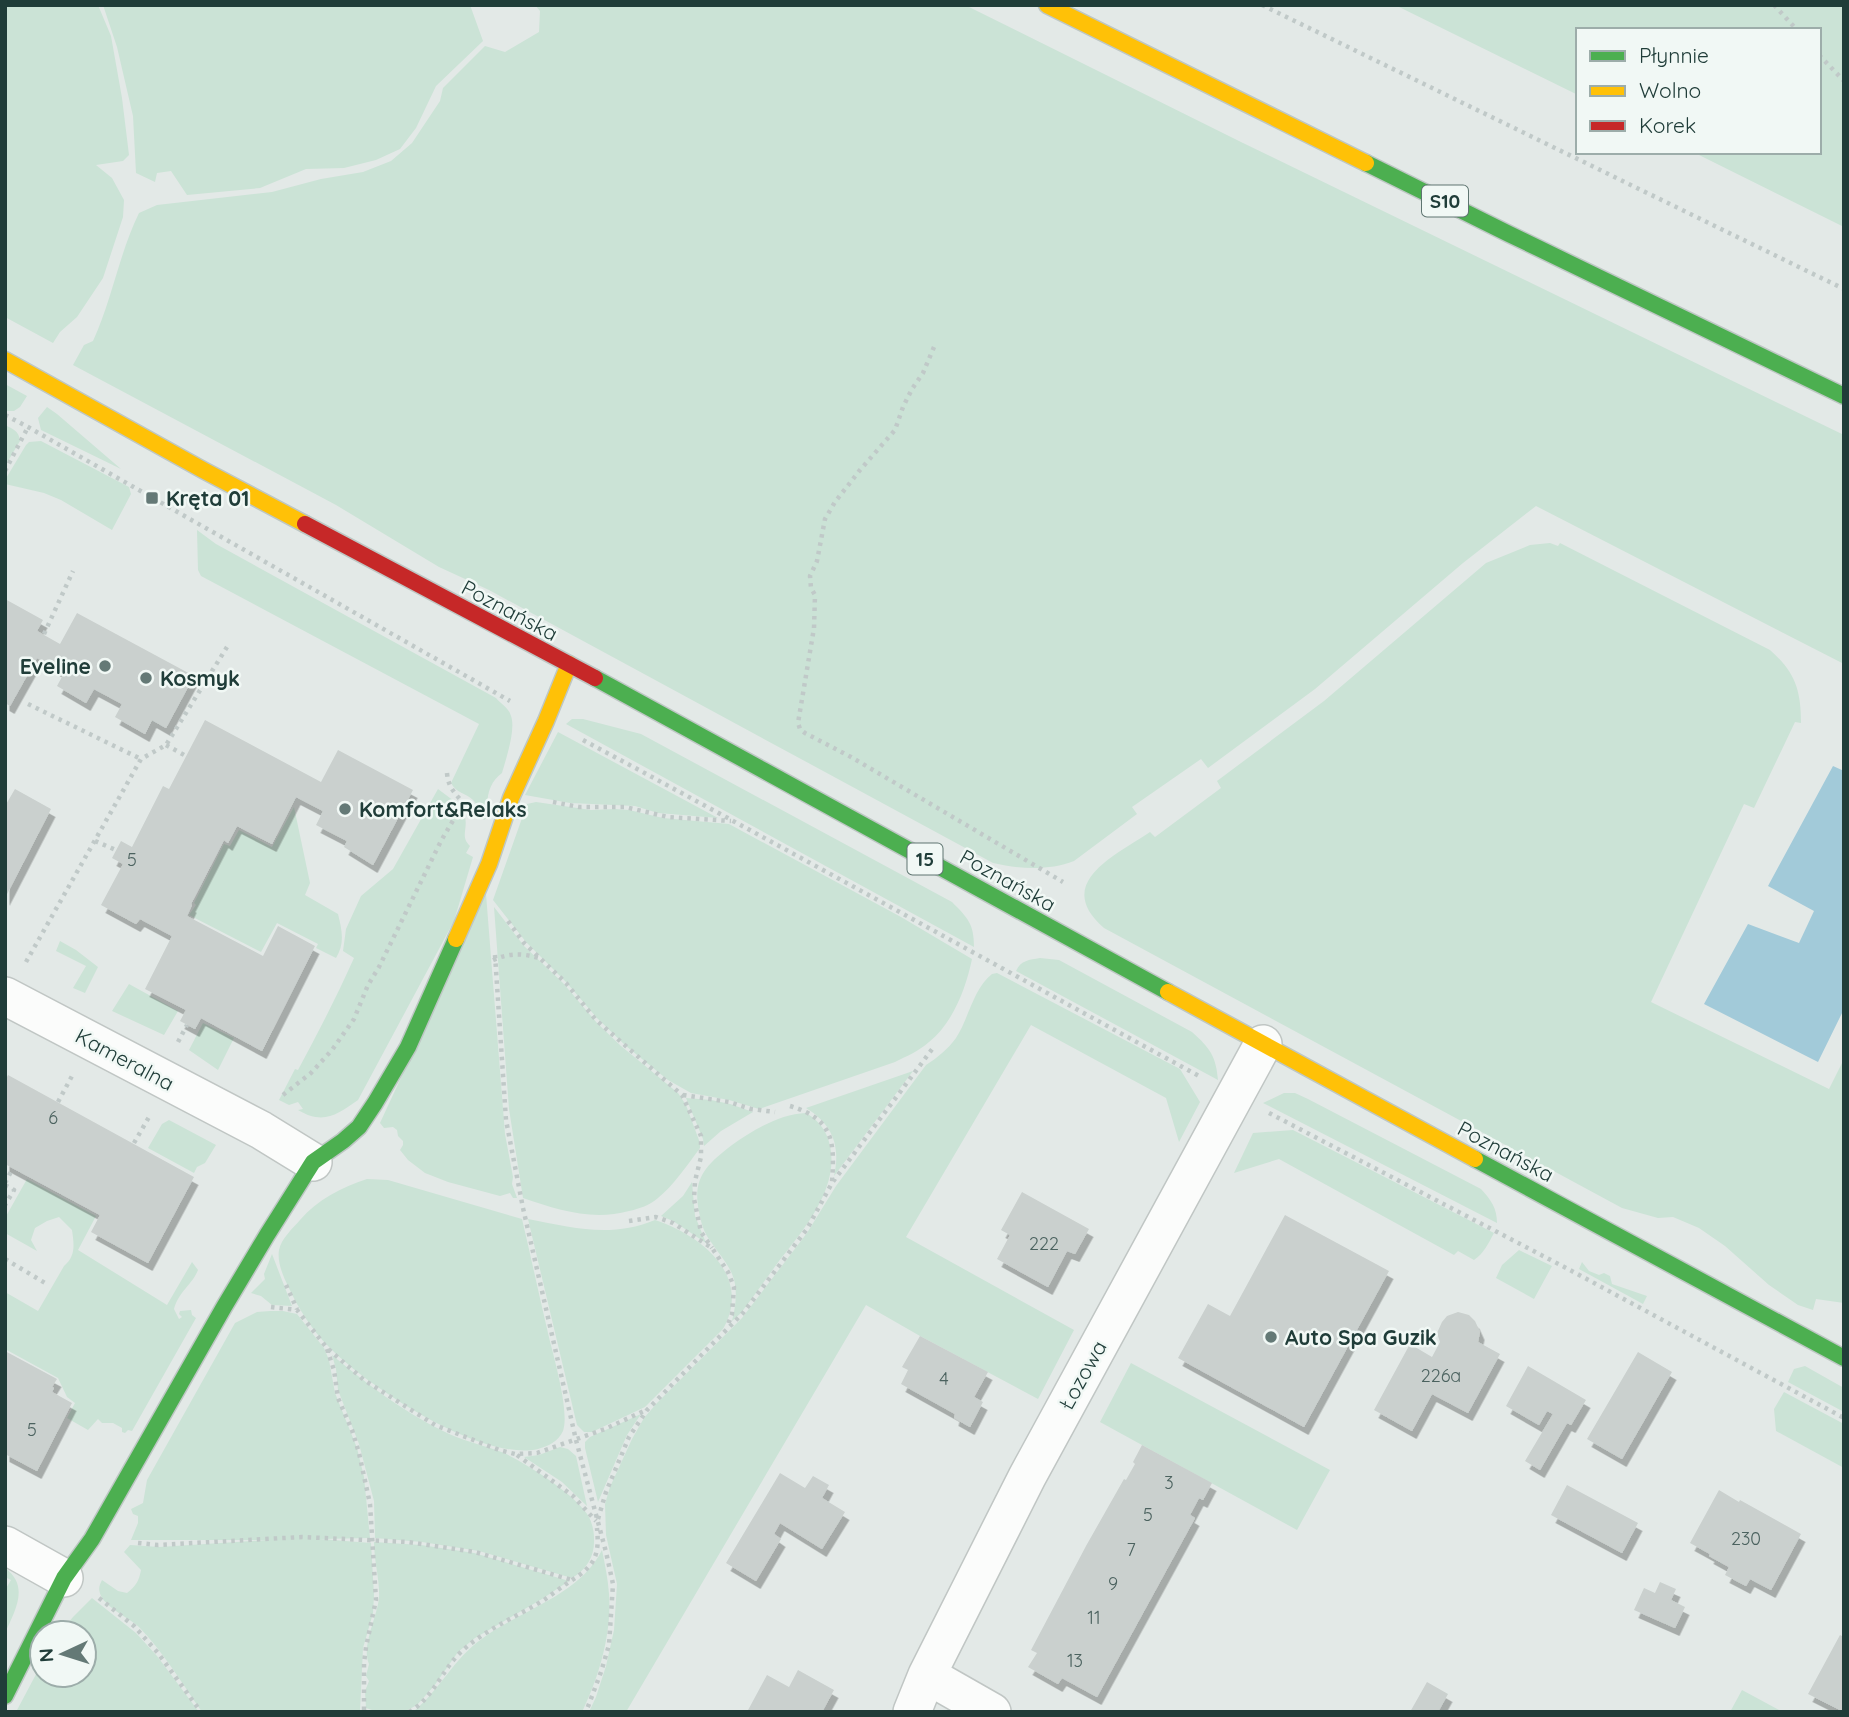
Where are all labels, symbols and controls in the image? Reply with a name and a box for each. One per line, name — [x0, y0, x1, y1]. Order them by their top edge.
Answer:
legend — [1576, 28, 1821, 154]
text: Płynnie — [1639, 42, 1709, 68]
text: Wolno — [1639, 77, 1701, 103]
text: Korek — [1639, 112, 1696, 138]
road number: S10 — [1422, 186, 1468, 216]
place label: Kręta 01 — [166, 485, 249, 511]
marker: Kręta 01 — [144, 490, 160, 506]
street label: Poznańska — [457, 574, 563, 646]
place label: Eveline — [20, 653, 91, 679]
marker: Eveline — [97, 658, 113, 674]
place label: Kosmyk — [160, 665, 240, 691]
marker: Kosmyk — [138, 670, 154, 686]
place label: Komfort&Relaks — [359, 796, 527, 822]
marker: Komfort&Relaks — [337, 801, 353, 817]
street label: Poznańska — [956, 843, 1060, 917]
road number: 15 — [908, 844, 942, 874]
house number: 5 — [127, 848, 137, 871]
street label: Kameralna — [71, 1022, 179, 1096]
house number: 6 — [48, 1106, 58, 1129]
street label: Poznańska — [1453, 1115, 1559, 1187]
house number: 222 — [1029, 1232, 1059, 1255]
place label: Auto Spa Guzik — [1285, 1324, 1437, 1350]
marker: Auto Spa Guzik — [1263, 1329, 1279, 1345]
street label: Łozowa — [1052, 1336, 1112, 1414]
house number: 226a — [1421, 1364, 1461, 1387]
house number: 4 — [939, 1367, 949, 1390]
house number: 5 — [27, 1418, 37, 1441]
house number: 3 — [1164, 1471, 1174, 1494]
house number: 5 — [1143, 1503, 1153, 1526]
house number: 230 — [1731, 1527, 1761, 1550]
house number: 7 — [1126, 1538, 1136, 1561]
house number: 9 — [1108, 1572, 1118, 1595]
house number: 11 — [1087, 1606, 1101, 1629]
north arrow — [28, 1619, 98, 1689]
text: N — [34, 1647, 58, 1663]
house number: 13 — [1067, 1649, 1083, 1672]

